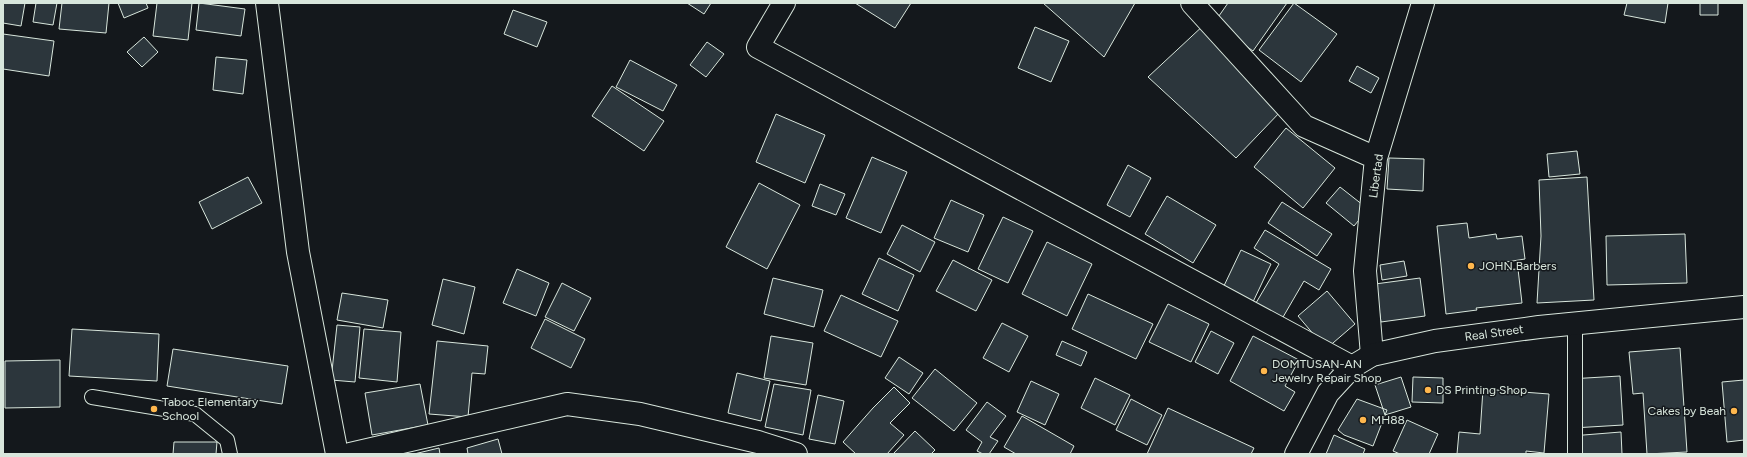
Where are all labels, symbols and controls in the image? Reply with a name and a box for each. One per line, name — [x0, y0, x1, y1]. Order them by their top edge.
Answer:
street label: Libertad — [1366, 153, 1386, 199]
place label: JOHN Barbers — [1479, 259, 1557, 273]
marker: JOHN Barbers — [1466, 261, 1476, 271]
street label: Real Street — [1464, 322, 1525, 344]
place label: DOMTUSAN-AN Jewelry Repair Shop — [1272, 357, 1382, 385]
marker: DOMTUSAN-AN Jewelry Repair Shop — [1259, 366, 1269, 376]
place label: DS Printing Shop — [1436, 383, 1527, 397]
marker: DS Printing Shop — [1423, 385, 1433, 395]
place label: Taboc Elementary School — [162, 395, 259, 423]
marker: Taboc Elementary School — [149, 404, 159, 414]
place label: Cakes by Beah — [1648, 404, 1726, 418]
marker: Cakes by Beah — [1729, 406, 1739, 416]
place label: MH88 — [1371, 413, 1405, 427]
marker: MH88 — [1358, 415, 1368, 425]

